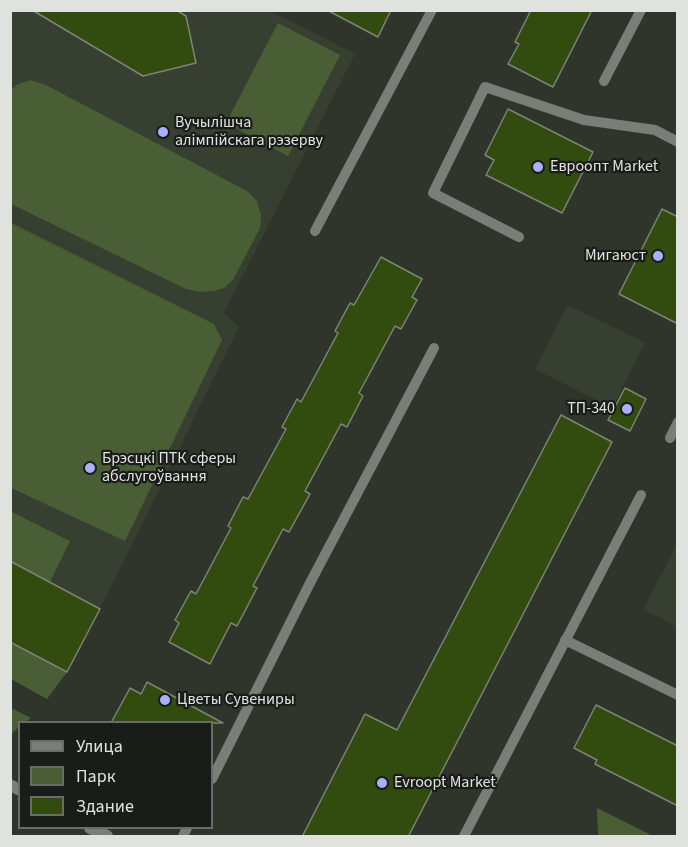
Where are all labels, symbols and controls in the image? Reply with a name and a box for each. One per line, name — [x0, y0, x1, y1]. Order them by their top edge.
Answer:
place label: Вучылішча алімпійскага рэзерву — [175, 113, 323, 151]
marker: Вучылішча алімпійскага рэзерву — [156, 125, 170, 139]
place label: Евроопт Market — [550, 157, 658, 177]
marker: Евроопт Market — [531, 160, 545, 174]
place label: Мигаюст — [585, 246, 646, 266]
marker: Мигаюст — [651, 249, 665, 263]
place label: ТП-340 — [567, 399, 615, 419]
marker: ТП-340 — [620, 402, 634, 416]
place label: Брэсцкі ПТК сферы абслугоўвання — [102, 449, 236, 487]
marker: Брэсцкі ПТК сферы абслугоўвання — [83, 461, 97, 475]
place label: Цветы Сувениры — [177, 690, 295, 710]
marker: Цветы Сувениры — [158, 693, 172, 707]
legend — [18, 721, 213, 829]
text: Улица — [76, 734, 123, 759]
text: Парк — [76, 764, 116, 789]
place label: Evroopt Market — [394, 773, 496, 793]
marker: Evroopt Market — [375, 776, 389, 790]
text: Здание — [76, 794, 134, 819]

